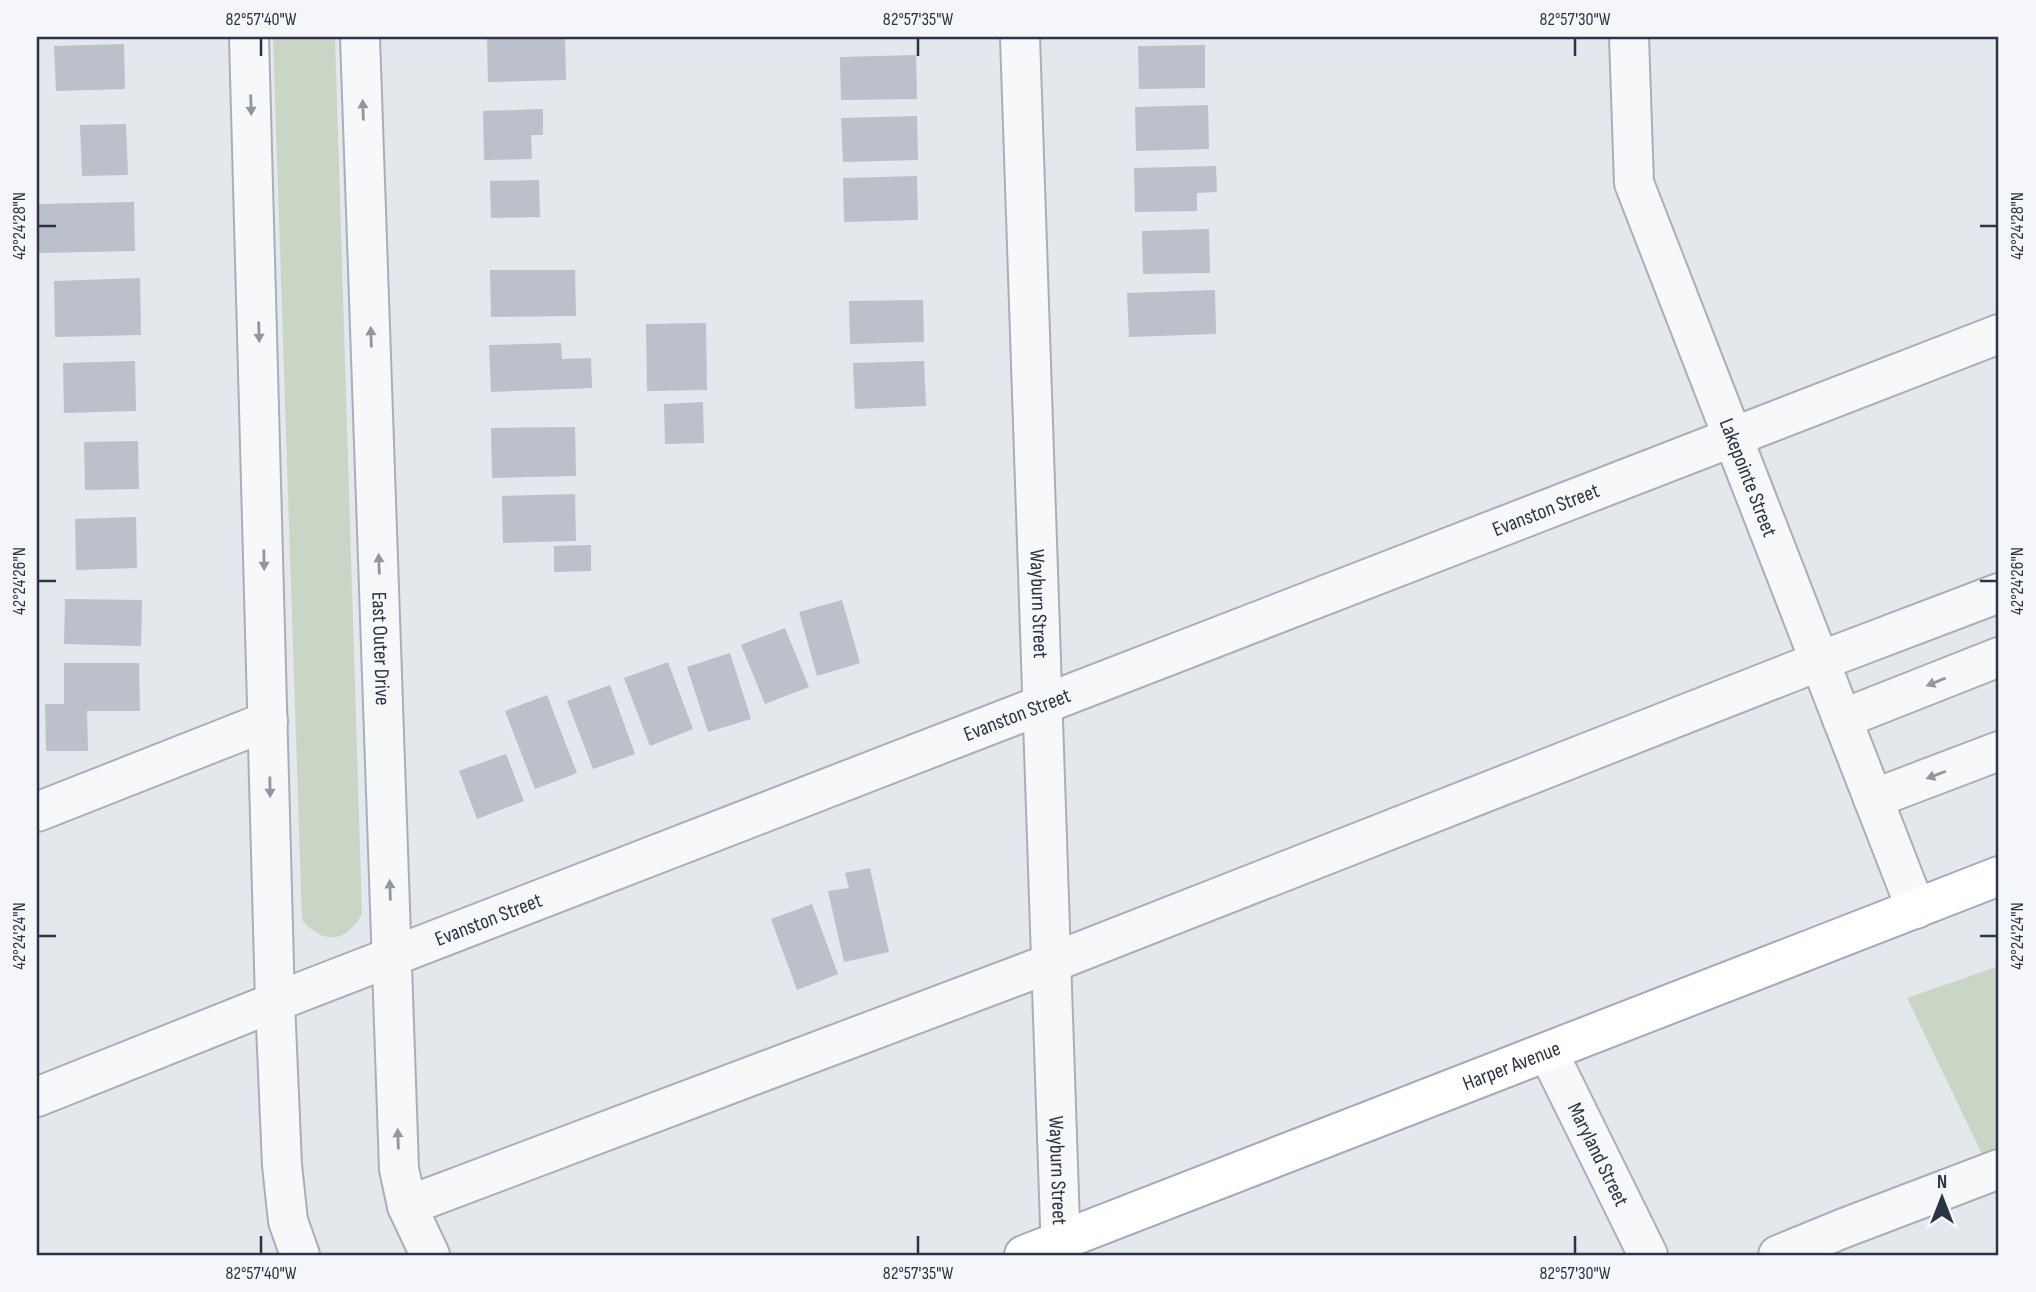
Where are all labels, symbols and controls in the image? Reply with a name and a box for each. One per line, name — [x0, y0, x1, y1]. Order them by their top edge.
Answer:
text: 82°57'40"W — [225, 9, 297, 30]
text: 82°57'35"W — [883, 9, 953, 30]
text: 82°57'30"W — [1539, 9, 1611, 30]
one-way arrow — [246, 94, 257, 116]
one-way arrow — [357, 98, 368, 120]
text: 42°24'28"N — [9, 192, 30, 260]
text: 42°24'28"N — [2007, 192, 2028, 260]
one-way arrow — [253, 322, 264, 344]
one-way arrow — [365, 326, 376, 348]
street label: Lakepointe Street — [1714, 415, 1783, 540]
street label: Evanston Street — [1489, 478, 1603, 542]
text: 42°24'26"N — [9, 547, 30, 615]
text: 42°24'26"N — [2007, 547, 2028, 615]
one-way arrow — [259, 549, 270, 571]
street label: Wayburn Street — [1025, 549, 1053, 659]
one-way arrow — [373, 553, 384, 575]
street label: East Outer Drive — [367, 591, 396, 706]
one-way arrow — [1925, 677, 1946, 688]
street label: Evanston Street — [960, 682, 1074, 747]
one-way arrow — [1926, 769, 1947, 780]
one-way arrow — [264, 776, 276, 798]
one-way arrow — [385, 878, 396, 900]
street label: Evanston Street — [431, 887, 545, 951]
text: 42°24'24"N — [9, 902, 30, 970]
text: 42°24'24"N — [2007, 902, 2028, 970]
street label: Harper Avenue — [1459, 1035, 1564, 1096]
street label: Maryland Street — [1562, 1098, 1634, 1210]
street label: Wayburn Street — [1044, 1115, 1072, 1225]
one-way arrow — [392, 1127, 404, 1149]
north arrow — [1906, 1162, 1976, 1232]
text: N — [1937, 1171, 1947, 1194]
text: 82°57'40"W — [225, 1263, 297, 1284]
text: 82°57'35"W — [883, 1263, 953, 1284]
text: 82°57'30"W — [1539, 1263, 1611, 1284]

